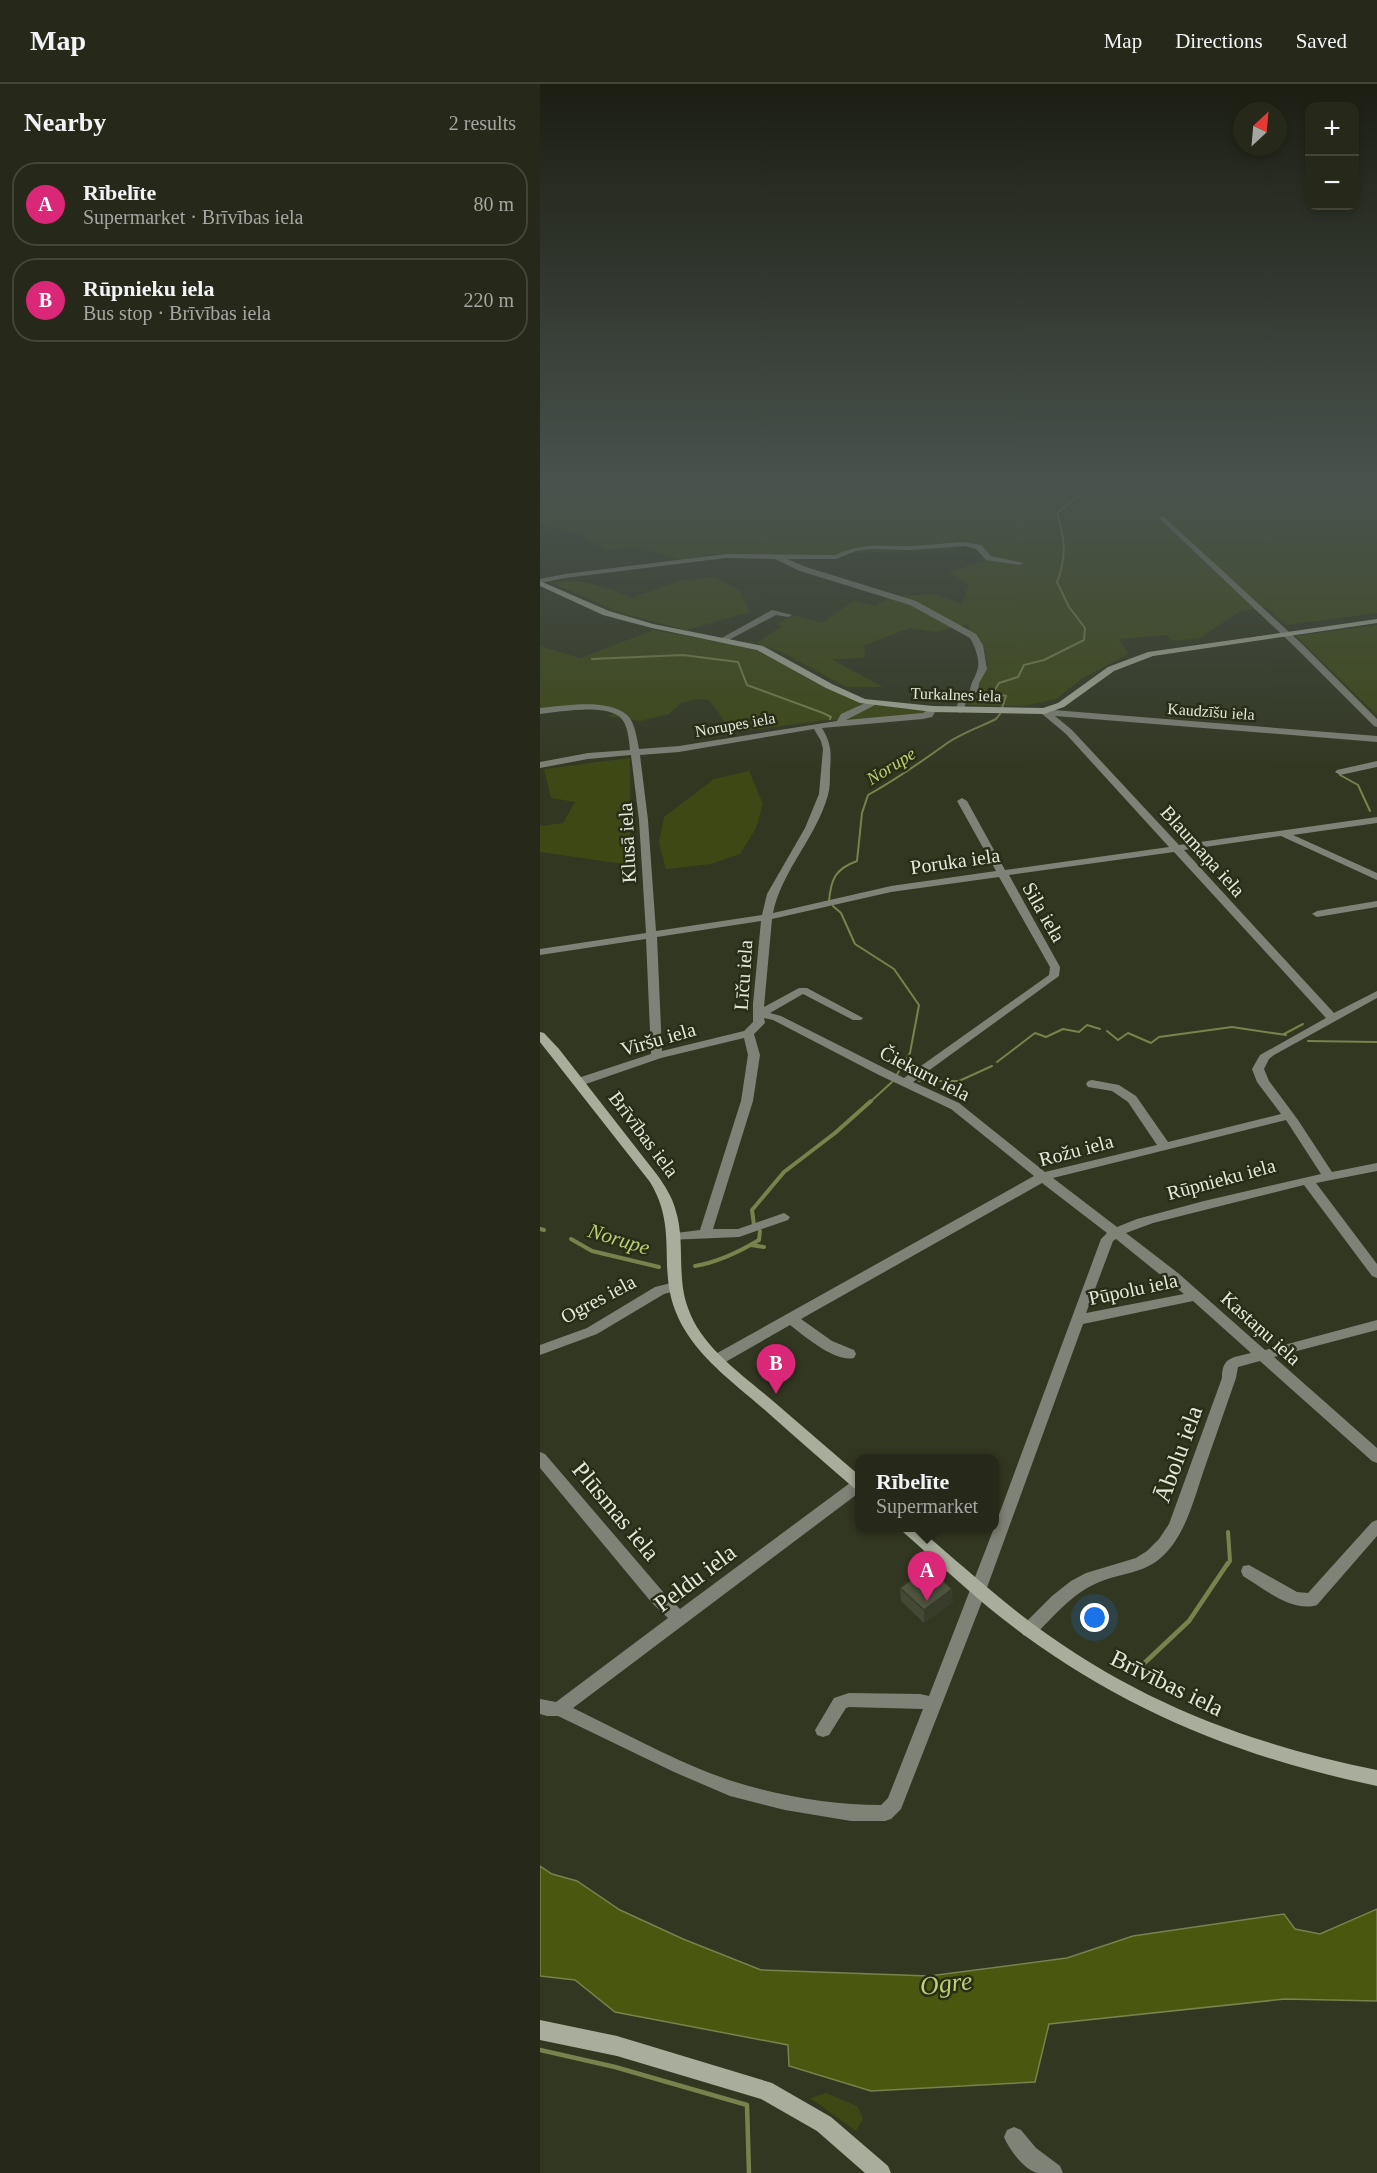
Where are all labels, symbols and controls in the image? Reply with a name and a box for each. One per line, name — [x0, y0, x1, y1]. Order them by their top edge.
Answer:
text: Map — [30, 25, 86, 56]
text: Map — [1104, 29, 1142, 53]
text: Directions — [1175, 29, 1263, 53]
text: Saved — [1296, 29, 1347, 53]
north arrow — [1233, 102, 1287, 156]
map controls — [1305, 102, 1359, 210]
button: + — [1305, 102, 1359, 156]
text: Nearby — [24, 108, 106, 137]
text: 2 results — [449, 112, 516, 134]
button: − — [1305, 156, 1359, 210]
text: Rībelīte — [83, 180, 156, 205]
text: A — [38, 193, 53, 215]
text: 80 m — [473, 193, 514, 215]
text: Supermarket · Brīvības iela — [83, 206, 304, 228]
text: Rūpnieku iela — [83, 276, 214, 301]
text: B — [39, 289, 52, 311]
text: 220 m — [463, 289, 514, 311]
text: Bus stop · Brīvības iela — [83, 302, 271, 324]
street label: Turkalnes iela — [910, 684, 1002, 705]
street label: Kaudzīšu iela — [1167, 700, 1255, 723]
street label: Norupes iela — [694, 709, 777, 741]
water label: Norupe — [862, 743, 919, 789]
street label: Blaumaņa iela — [1156, 801, 1250, 902]
street label: Klusā iela — [614, 802, 640, 884]
street label: Poruka iela — [909, 844, 1001, 878]
street label: Sila iela — [1018, 878, 1070, 946]
street label: Līču iela — [730, 939, 756, 1011]
street label: Viršu iela — [618, 1018, 698, 1060]
street label: Čiekuru iela — [876, 1040, 974, 1105]
street label: Brīvības iela — [605, 1087, 683, 1181]
street label: Rožu iela — [1036, 1129, 1116, 1170]
street label: Rūpnieku iela — [1164, 1154, 1278, 1205]
water label: Norupe — [584, 1218, 653, 1260]
street label: Pūpolu iela — [1086, 1269, 1180, 1310]
street label: Ogres iela — [557, 1270, 640, 1329]
street label: Kastaņu iela — [1216, 1287, 1305, 1370]
pin: B — [756, 1344, 796, 1394]
street label: Ābolu iela — [1149, 1402, 1208, 1506]
popup — [855, 1454, 999, 1532]
street label: Plūsmas iela — [567, 1456, 665, 1566]
text: Rībelīte — [876, 1469, 949, 1494]
text: Supermarket — [876, 1495, 978, 1517]
street label: Peldu iela — [649, 1539, 741, 1617]
pin: A — [908, 1552, 946, 1601]
your location — [1080, 1603, 1109, 1632]
street label: Brīvības iela — [1106, 1645, 1228, 1722]
water label: Ogre — [918, 1966, 974, 2001]

